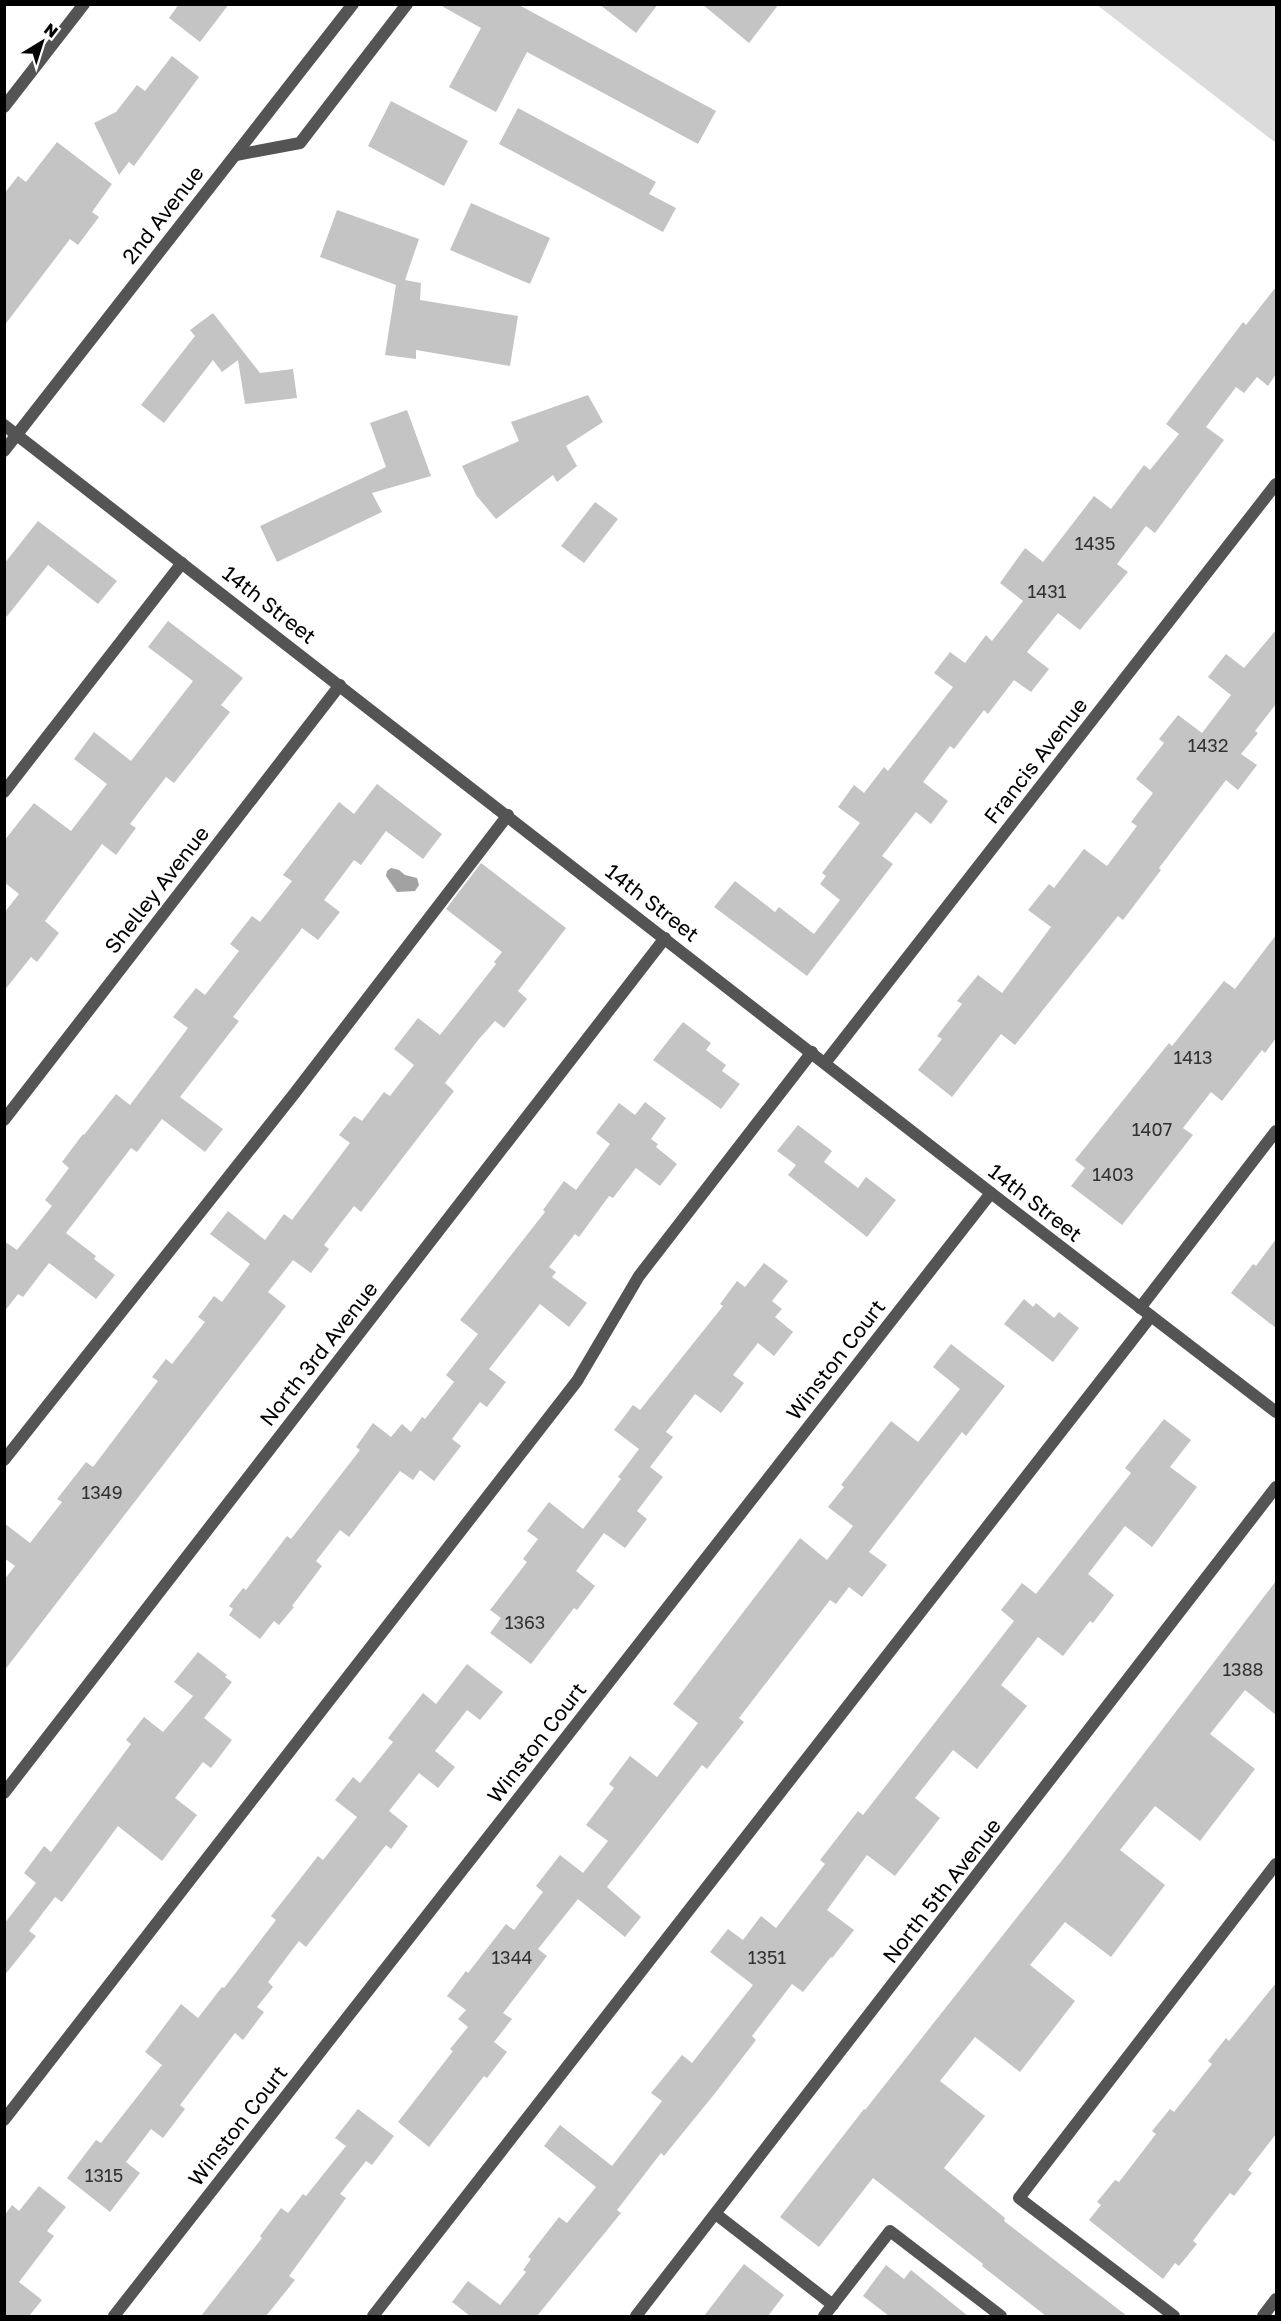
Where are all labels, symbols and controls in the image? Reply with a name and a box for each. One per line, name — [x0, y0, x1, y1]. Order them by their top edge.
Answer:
north arrow — [12, 12, 72, 72]
text: N — [40, 19, 62, 42]
street label: 2nd Avenue — [116, 160, 209, 269]
house number: 1435 — [1075, 532, 1115, 554]
street label: 14th Street — [218, 560, 322, 649]
house number: 1431 — [1028, 580, 1067, 602]
street label: Francis Avenue — [978, 692, 1093, 829]
house number: 1432 — [1188, 734, 1228, 756]
street label: Shelley Avenue — [98, 820, 214, 958]
street label: 14th Street — [601, 858, 705, 947]
house number: 1413 — [1174, 1046, 1212, 1068]
house number: 1407 — [1132, 1118, 1172, 1140]
street label: 14th Street — [984, 1158, 1088, 1247]
house number: 1403 — [1092, 1163, 1134, 1185]
street label: North 3rd Avenue — [254, 1276, 383, 1431]
street label: Winston Court — [780, 1294, 890, 1425]
house number: 1349 — [81, 1481, 123, 1503]
house number: 1363 — [505, 1611, 545, 1633]
house number: 1388 — [1222, 1658, 1264, 1680]
street label: Winston Court — [481, 1677, 591, 1808]
street label: North 5th Avenue — [877, 1813, 1006, 1968]
house number: 1344 — [491, 1946, 533, 1968]
house number: 1351 — [748, 1946, 786, 1968]
street label: Winston Court — [182, 2060, 292, 2191]
house number: 1315 — [85, 2164, 123, 2186]

